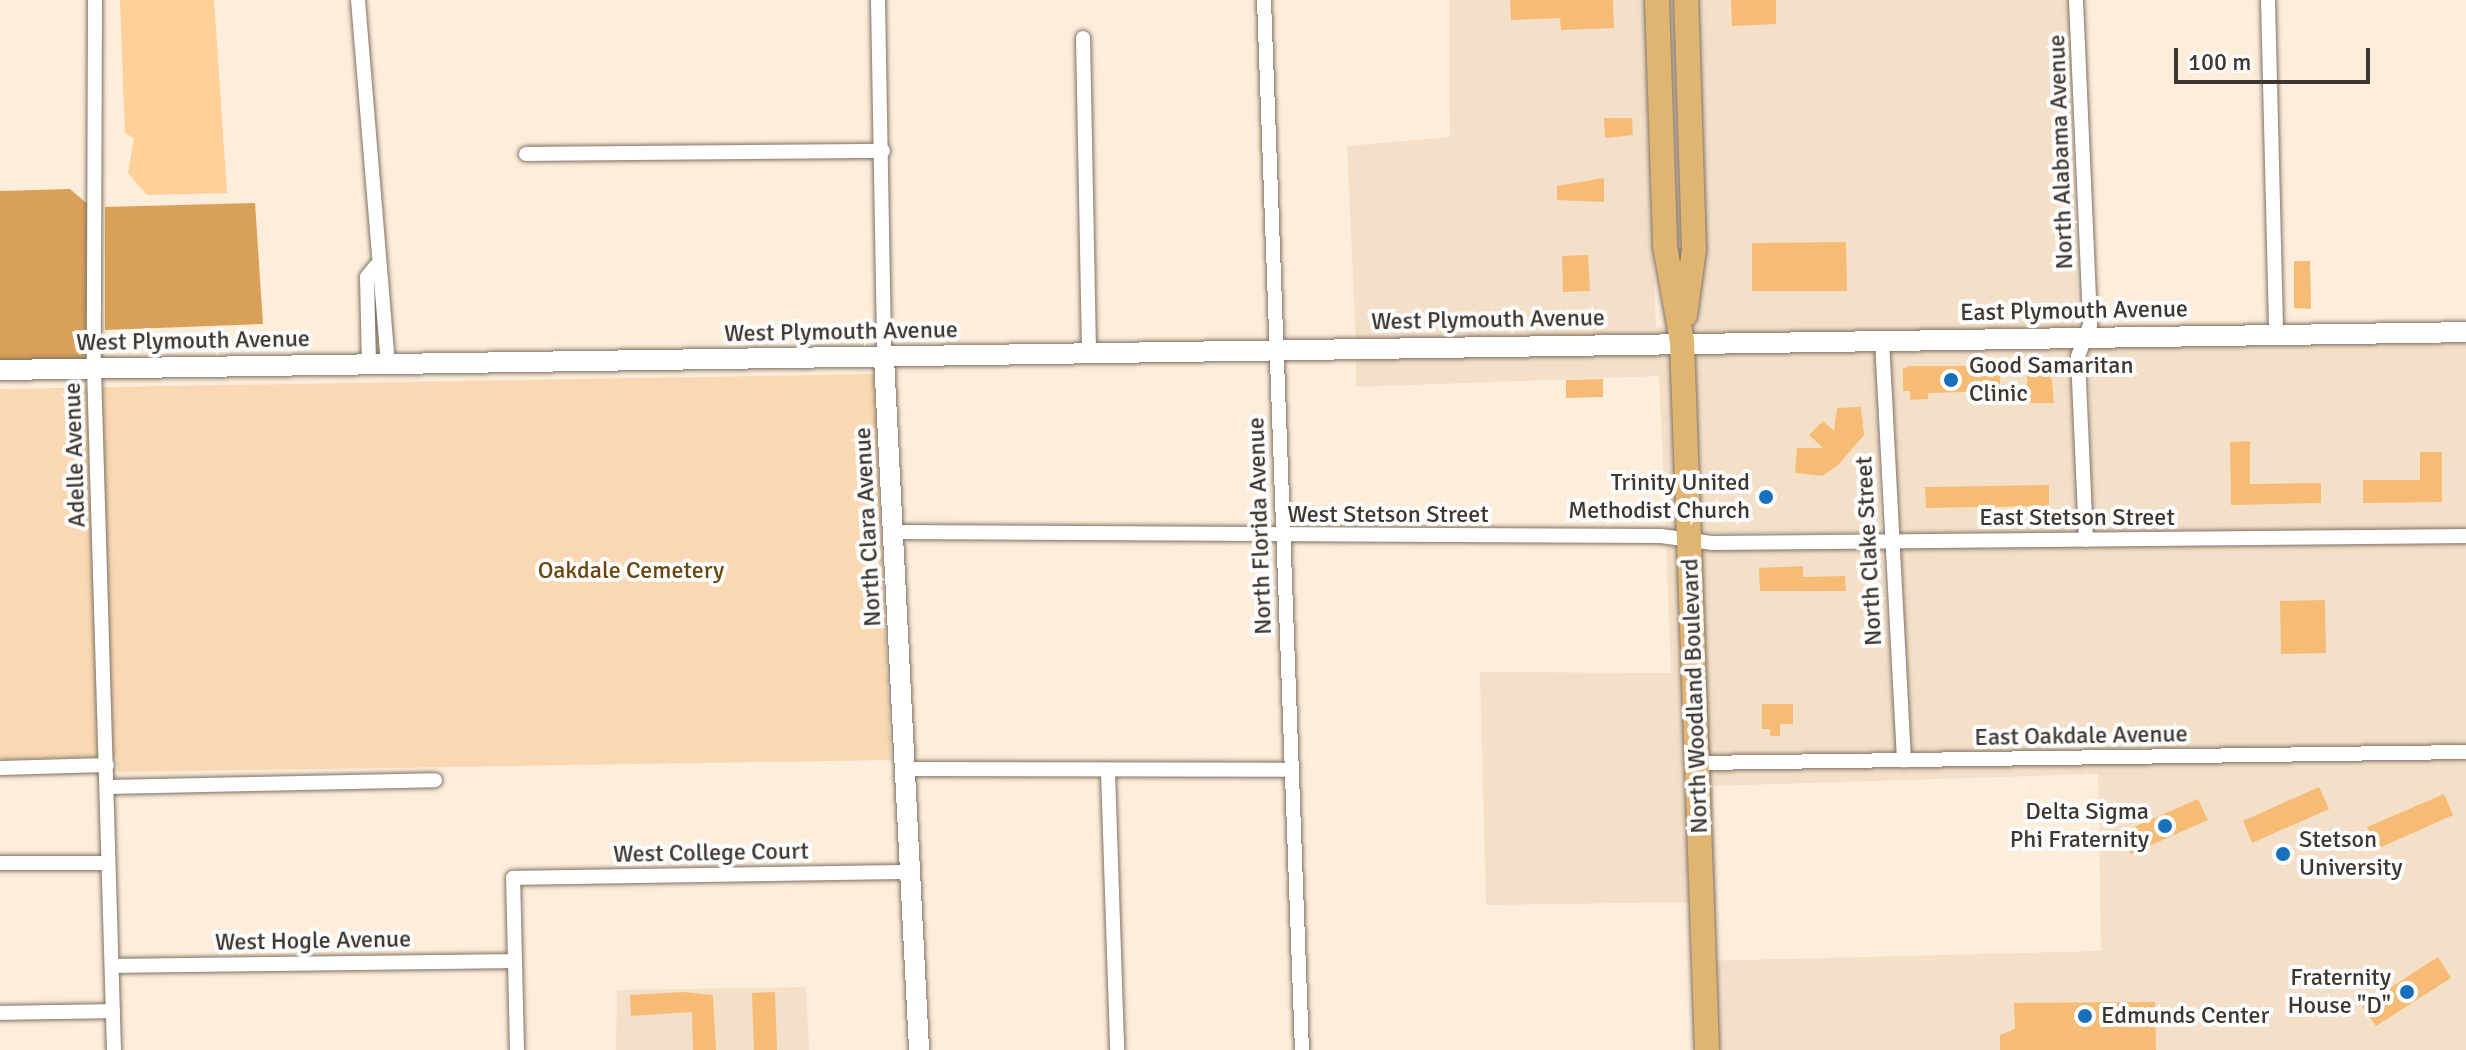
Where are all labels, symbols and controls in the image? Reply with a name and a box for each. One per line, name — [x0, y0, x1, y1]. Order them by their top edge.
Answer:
scale bar — [2178, 32, 2374, 82]
street label: North Alabama Avenue — [2043, 34, 2079, 270]
text: 100 m — [2188, 47, 2251, 77]
street label: East Plymouth Avenue — [1960, 295, 2188, 327]
street label: West Plymouth Avenue — [1371, 304, 1605, 336]
street label: West Plymouth Avenue — [724, 316, 958, 348]
street label: West Plymouth Avenue — [76, 325, 310, 357]
place label: Good Samaritan Clinic — [1969, 352, 2133, 408]
marker: Good Samaritan Clinic — [1940, 369, 1962, 391]
street label: Adelle Avenue — [58, 382, 92, 528]
street label: North Florida Avenue — [1242, 417, 1278, 635]
street label: North Clara Avenue — [848, 426, 888, 628]
street label: North Clake Street — [1850, 455, 1888, 647]
place label: Trinity United Methodist Church — [1568, 469, 1750, 525]
marker: Trinity United Methodist Church — [1757, 488, 1775, 506]
street label: West Stetson Street — [1287, 501, 1489, 529]
street label: East Stetson Street — [1979, 504, 2175, 532]
park label: Oakdale Cemetery — [538, 557, 724, 585]
street label: North Woodland Boulevard — [1676, 558, 1714, 834]
street label: East Oakdale Avenue — [1974, 720, 2188, 752]
place label: Delta Sigma Phi Fraternity — [2010, 798, 2149, 854]
marker: Delta Sigma Phi Fraternity — [2156, 817, 2174, 835]
place label: Stetson University — [2299, 826, 2403, 882]
street label: West College Court — [613, 837, 809, 869]
marker: Stetson University — [2274, 845, 2292, 863]
street label: West Hogle Avenue — [215, 925, 411, 957]
place label: Fraternity House "D" — [2287, 964, 2391, 1020]
marker: Fraternity House "D" — [2398, 983, 2416, 1001]
place label: Edmunds Center — [2101, 1002, 2269, 1030]
marker: Edmunds Center — [2076, 1007, 2094, 1025]

